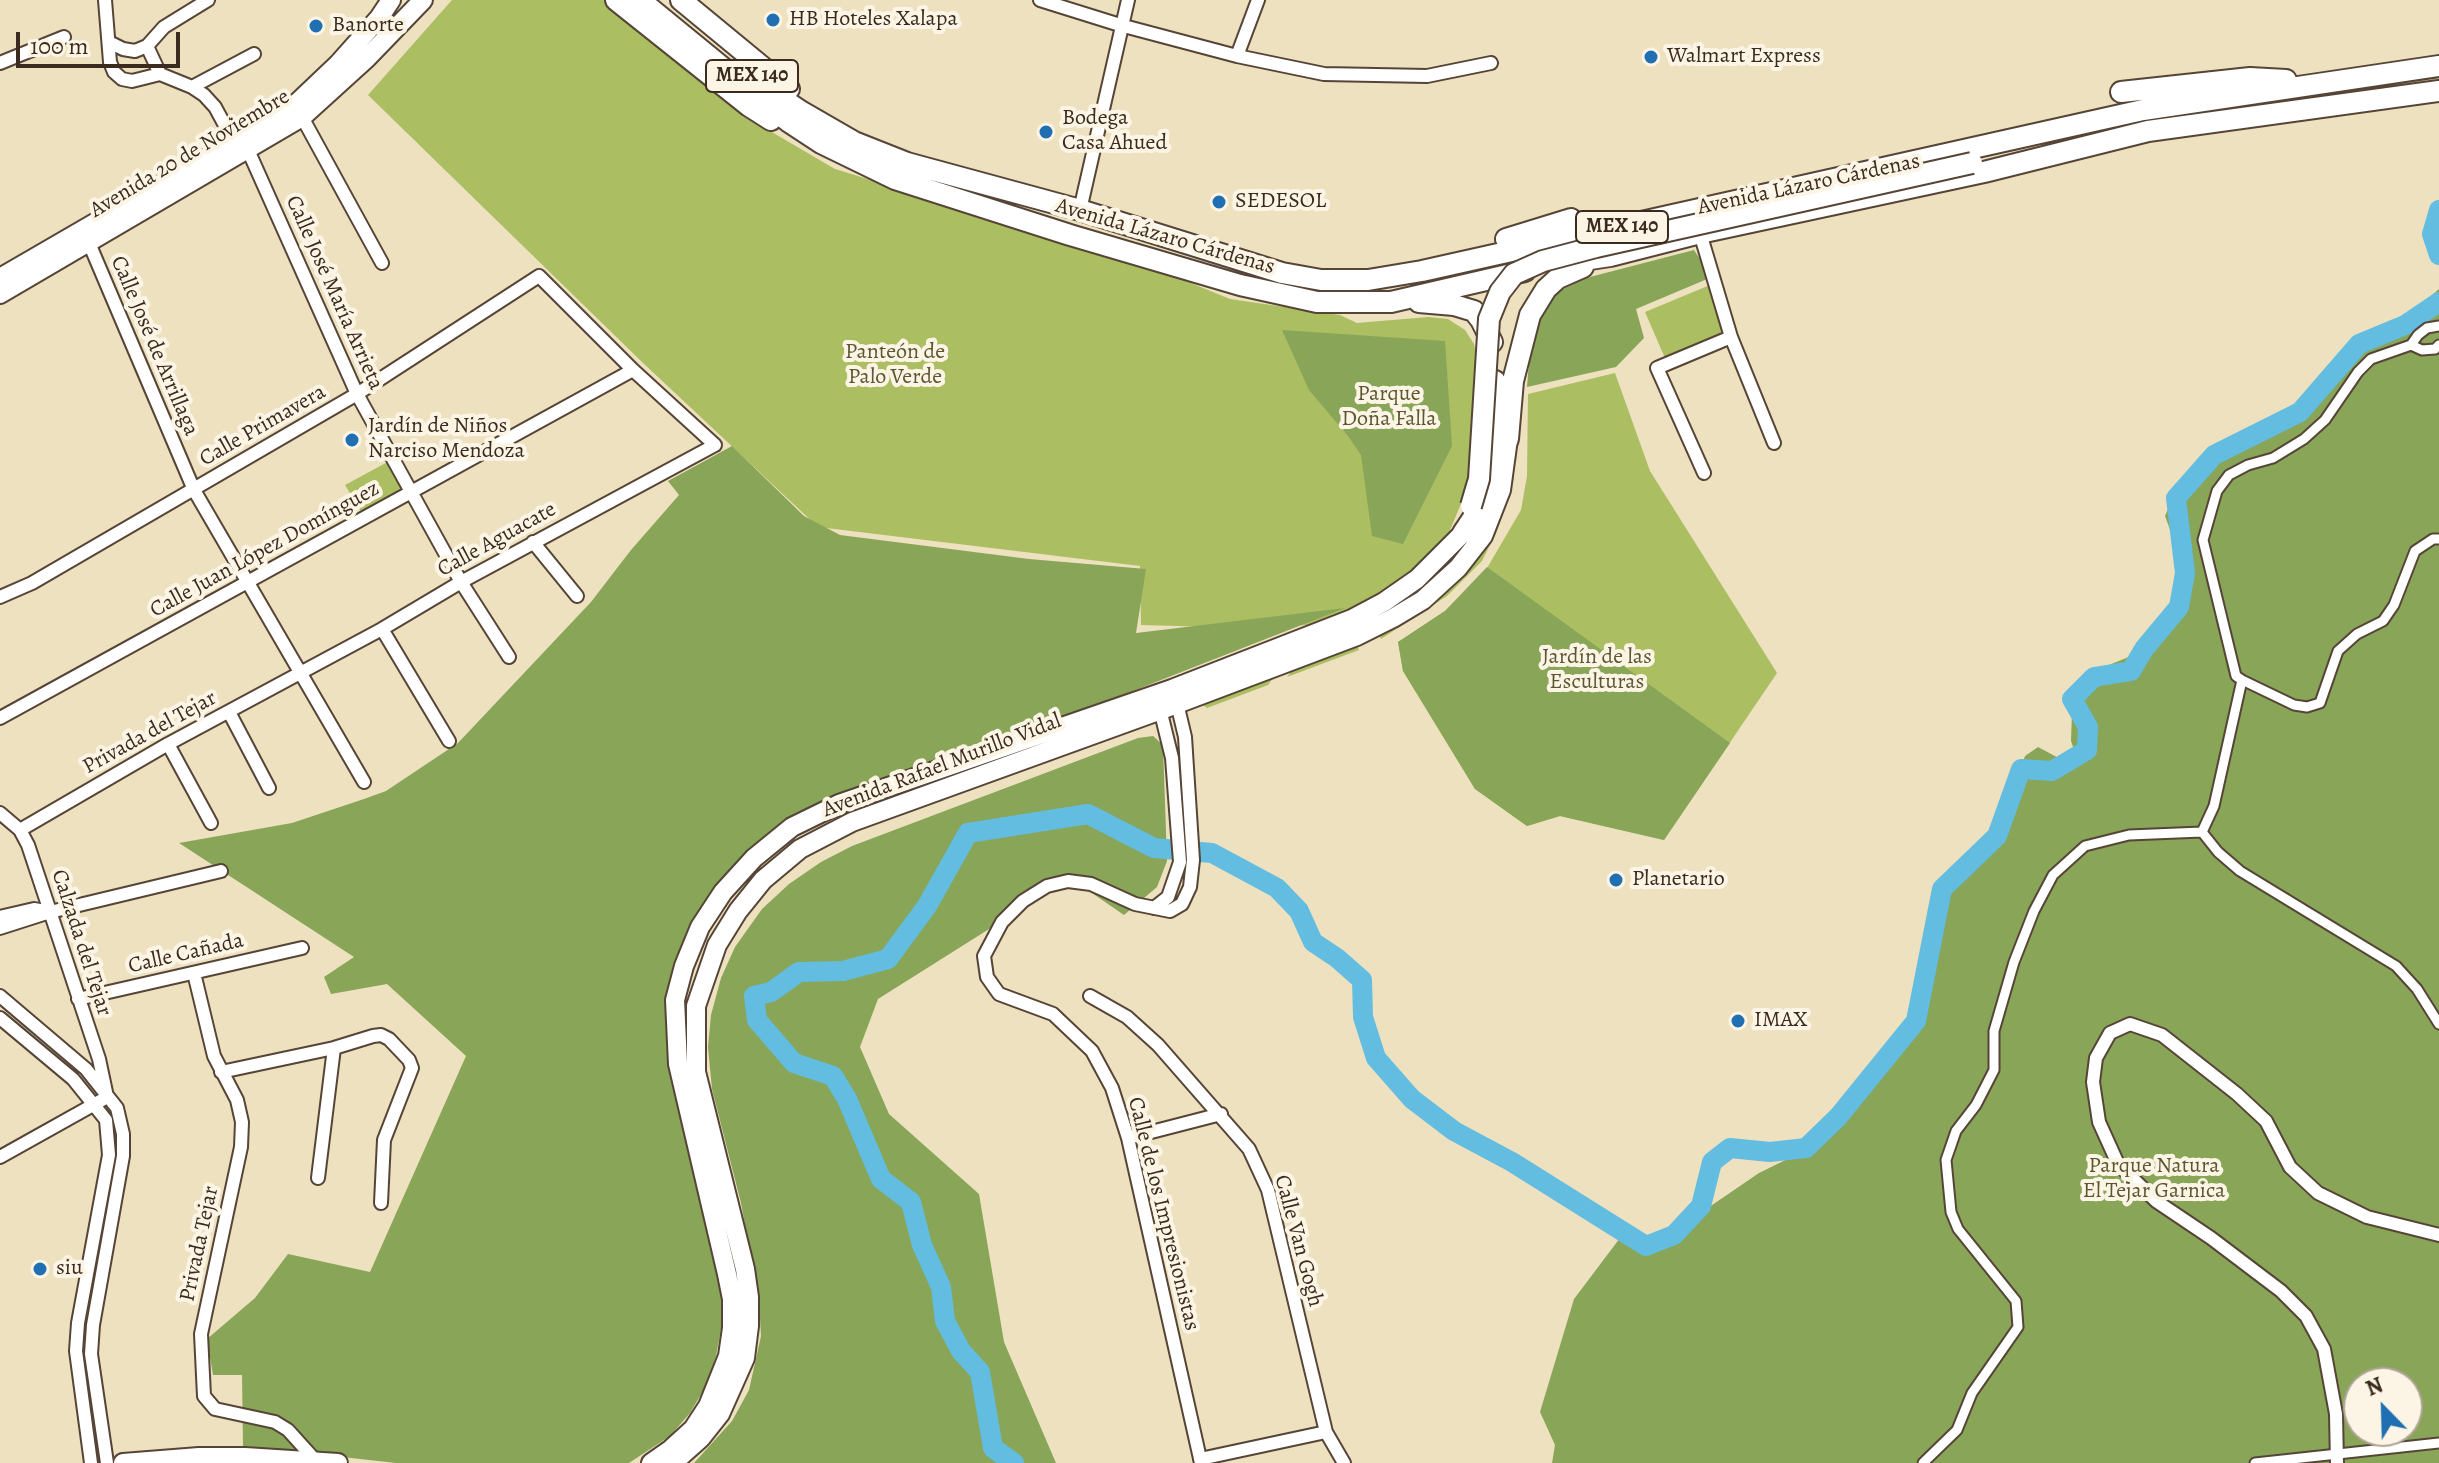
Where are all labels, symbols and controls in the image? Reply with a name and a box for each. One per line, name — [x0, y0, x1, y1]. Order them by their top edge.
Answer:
place label: HB Hoteles Xalapa — [789, 7, 958, 33]
marker: HB Hoteles Xalapa — [764, 11, 782, 29]
place label: Banorte — [332, 13, 404, 39]
scale bar — [20, 16, 184, 66]
marker: Banorte — [307, 17, 325, 35]
text: 100 m — [30, 30, 89, 62]
place label: Walmart Express — [1667, 44, 1821, 70]
marker: Walmart Express — [1642, 48, 1660, 66]
road number: MEX 140 — [706, 60, 798, 92]
street label: Avenida 20 de Noviembre — [85, 84, 295, 224]
place label: Bodega Casa Ahued — [1062, 106, 1167, 158]
marker: Bodega Casa Ahued — [1037, 123, 1055, 141]
street label: Avenida Lázaro Cárdenas — [1695, 149, 1923, 221]
place label: SEDESOL — [1235, 189, 1326, 215]
street label: Calle José María Arrieta — [279, 192, 389, 394]
street label: Avenida Lázaro Cárdenas — [1052, 193, 1278, 281]
marker: SEDESOL — [1210, 193, 1228, 211]
road number: MEX 140 — [1576, 211, 1668, 243]
street label: Calle José de Arrillaga — [104, 252, 204, 440]
park label: Panteón de Palo Verde — [845, 340, 945, 392]
street label: Calle Primavera — [195, 379, 331, 473]
park label: Parque Doña Falla — [1342, 382, 1436, 434]
place label: Jardín de Niños Narciso Mendoza — [368, 414, 525, 466]
marker: Jardín de Niños Narciso Mendoza — [343, 431, 361, 449]
street label: Calle Juan López Domínguez — [146, 476, 384, 624]
street label: Calle Aguacate — [433, 497, 561, 583]
park label: Jardín de las Esculturas — [1542, 645, 1652, 696]
street label: Privada del Tejar — [79, 685, 221, 781]
street label: Avenida Rafael Murillo Vidal — [819, 708, 1065, 824]
street label: Calzada del Tejar — [45, 866, 117, 1020]
place label: Planetario — [1632, 867, 1725, 893]
marker: Planetario — [1607, 871, 1625, 889]
street label: Calle Cañada — [126, 928, 246, 980]
place label: IMAX — [1754, 1008, 1808, 1034]
marker: IMAX — [1729, 1012, 1747, 1030]
street label: Calle de los Impresionistas — [1121, 1095, 1205, 1333]
park label: Parque Natura El Tejar Garnica — [2083, 1154, 2225, 1206]
street label: Calle Van Gogh — [1268, 1172, 1328, 1310]
street label: Privada Tejar — [175, 1184, 225, 1304]
place label: siu — [56, 1256, 83, 1282]
marker: siu — [31, 1260, 49, 1278]
north arrow — [2343, 1367, 2423, 1447]
text: N — [2361, 1370, 2388, 1404]

